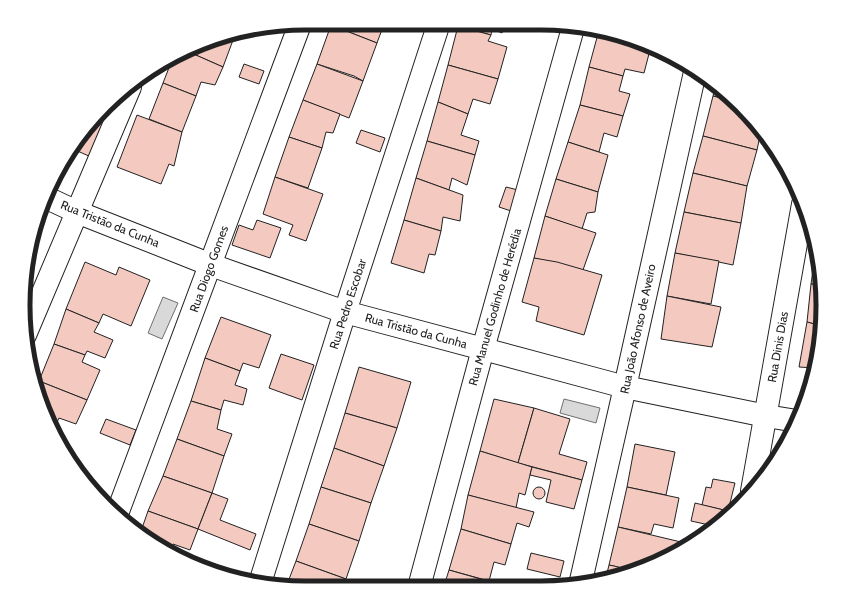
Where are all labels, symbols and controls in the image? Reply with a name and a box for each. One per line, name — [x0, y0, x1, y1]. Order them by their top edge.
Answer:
street label: Rua Tristão da Cunha — [59, 197, 162, 250]
street label: Rua Diogo Gomes — [186, 223, 231, 314]
street label: Rua Manuel Godinho de Herédia — [465, 226, 524, 387]
street label: Rua Pedro Escobar — [326, 257, 369, 351]
street label: Rua João Afonso de Aveiro — [616, 262, 659, 395]
street label: Rua Tristão da Cunha — [363, 310, 469, 351]
street label: Rua Dinis Dias — [764, 310, 791, 384]

